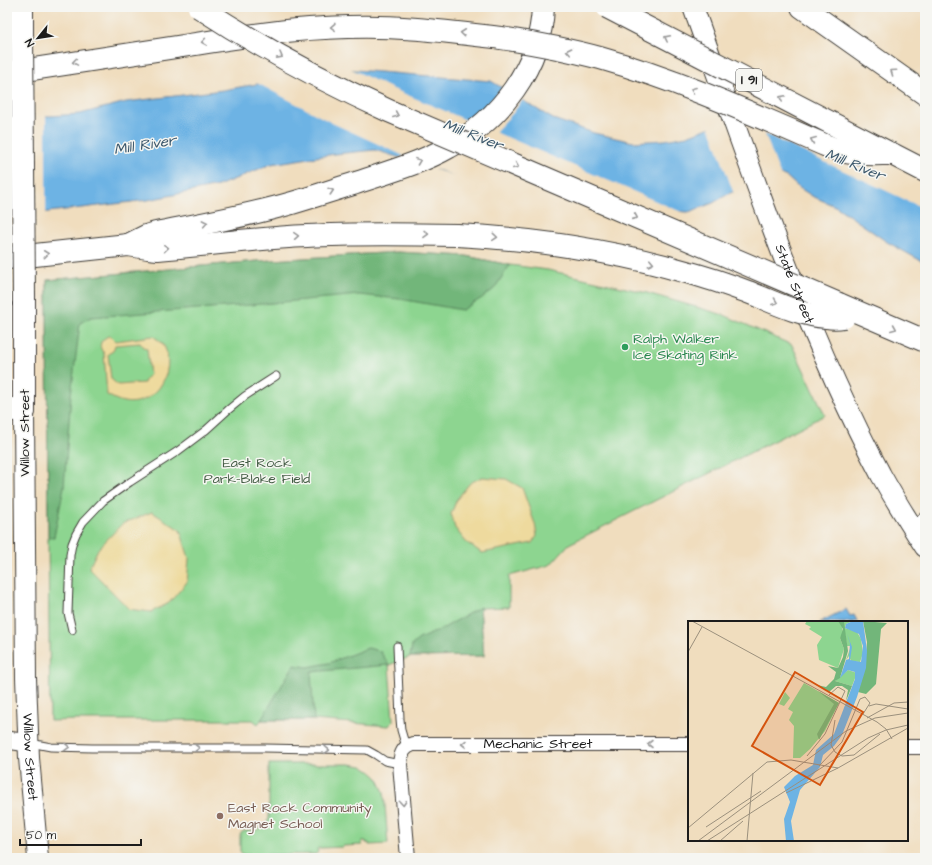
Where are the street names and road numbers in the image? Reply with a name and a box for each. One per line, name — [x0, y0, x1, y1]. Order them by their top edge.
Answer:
road number: I 91 — [736, 69, 762, 91]
street label: State Street — [770, 241, 819, 327]
street label: Willow Street — [15, 389, 35, 477]
street label: Willow Street — [17, 713, 43, 802]
street label: Mechanic Street — [484, 734, 593, 754]

